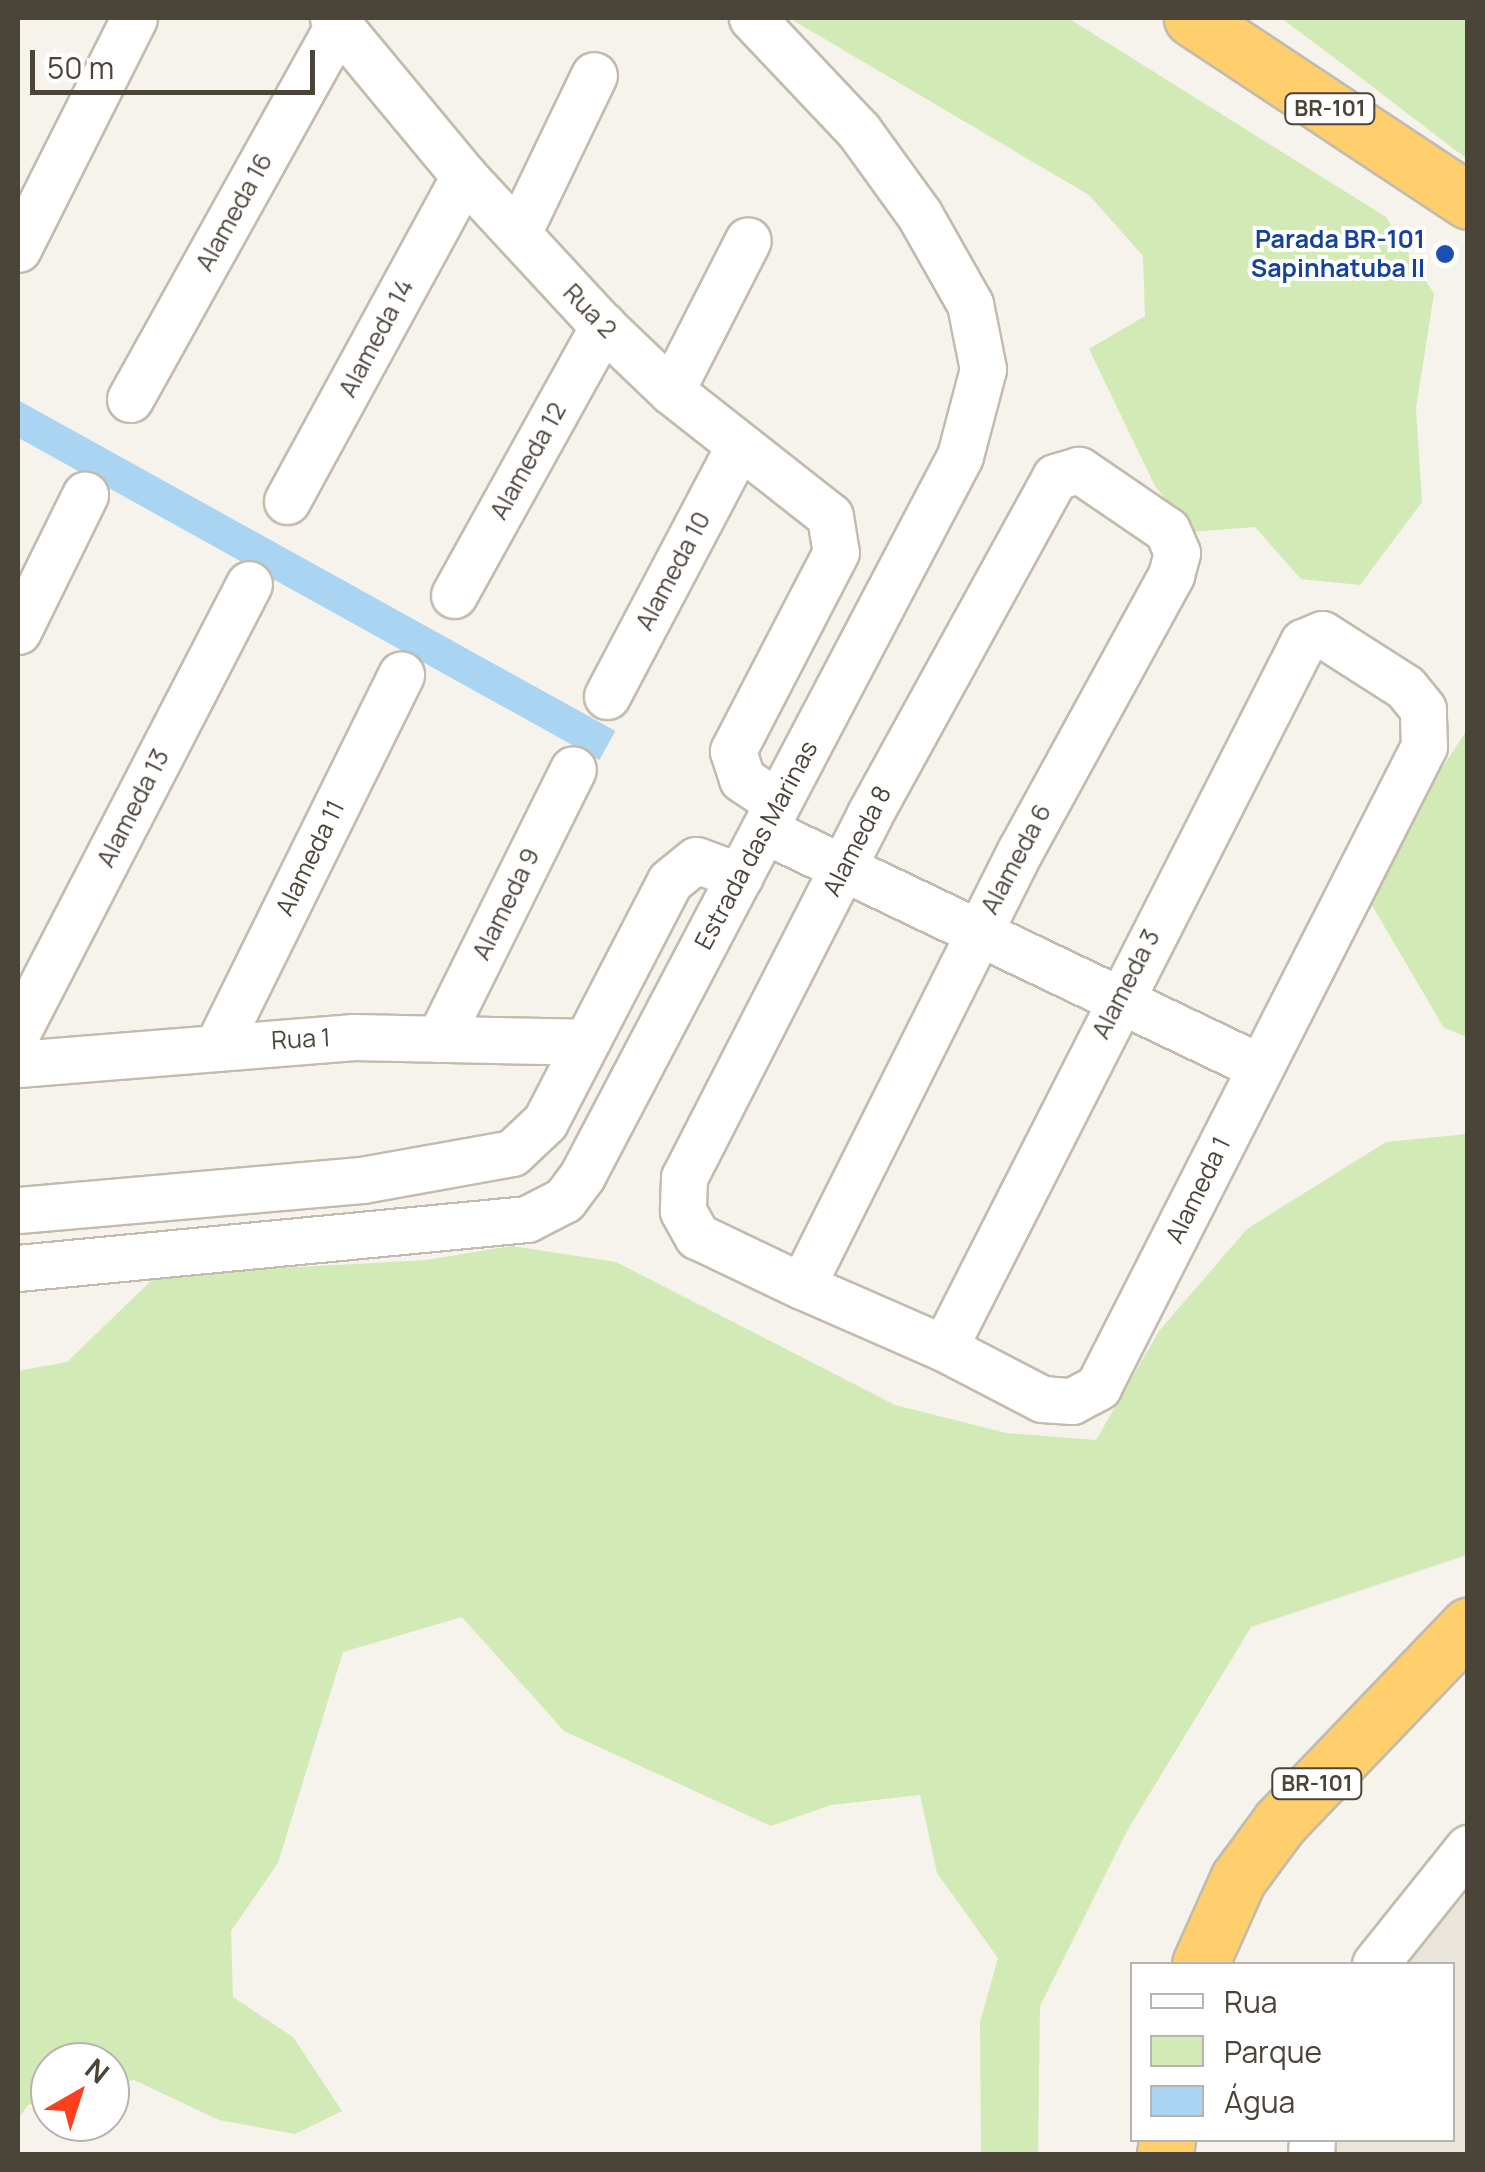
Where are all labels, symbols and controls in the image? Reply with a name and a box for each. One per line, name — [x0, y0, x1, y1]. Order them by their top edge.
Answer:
scale bar — [35, 30, 320, 92]
text: 50 m — [47, 47, 114, 88]
road number: BR-101 — [1282, 92, 1378, 126]
street label: Alameda 16 — [189, 148, 279, 276]
place label: Parada BR-101 Sapinhatuba II — [1251, 225, 1425, 284]
marker: Parada BR-101 Sapinhatuba II — [1434, 243, 1456, 265]
street label: Alameda 14 — [332, 274, 420, 402]
street label: Rua 2 — [557, 278, 623, 344]
street label: Alameda 12 — [484, 397, 572, 525]
street label: Alameda 10 — [629, 507, 717, 635]
street label: Estrada das Marinas — [688, 736, 824, 954]
street label: Alameda 13 — [90, 744, 176, 872]
street label: Alameda 8 — [817, 781, 897, 901]
street label: Alameda 11 — [269, 795, 351, 921]
street label: Alameda 6 — [974, 799, 1058, 919]
street label: Alameda 9 — [466, 843, 546, 965]
street label: Alameda 3 — [1086, 924, 1166, 1044]
street label: Rua 1 — [271, 1022, 331, 1056]
street label: Alameda 1 — [1159, 1132, 1237, 1248]
road number: BR-101 — [1270, 1767, 1364, 1801]
legend — [1130, 1962, 1455, 2142]
text: Rua — [1224, 1981, 1277, 2022]
text: Parque — [1224, 2031, 1322, 2072]
north arrow — [30, 2042, 130, 2142]
text: N — [78, 2049, 117, 2091]
text: Água — [1224, 2081, 1295, 2122]

